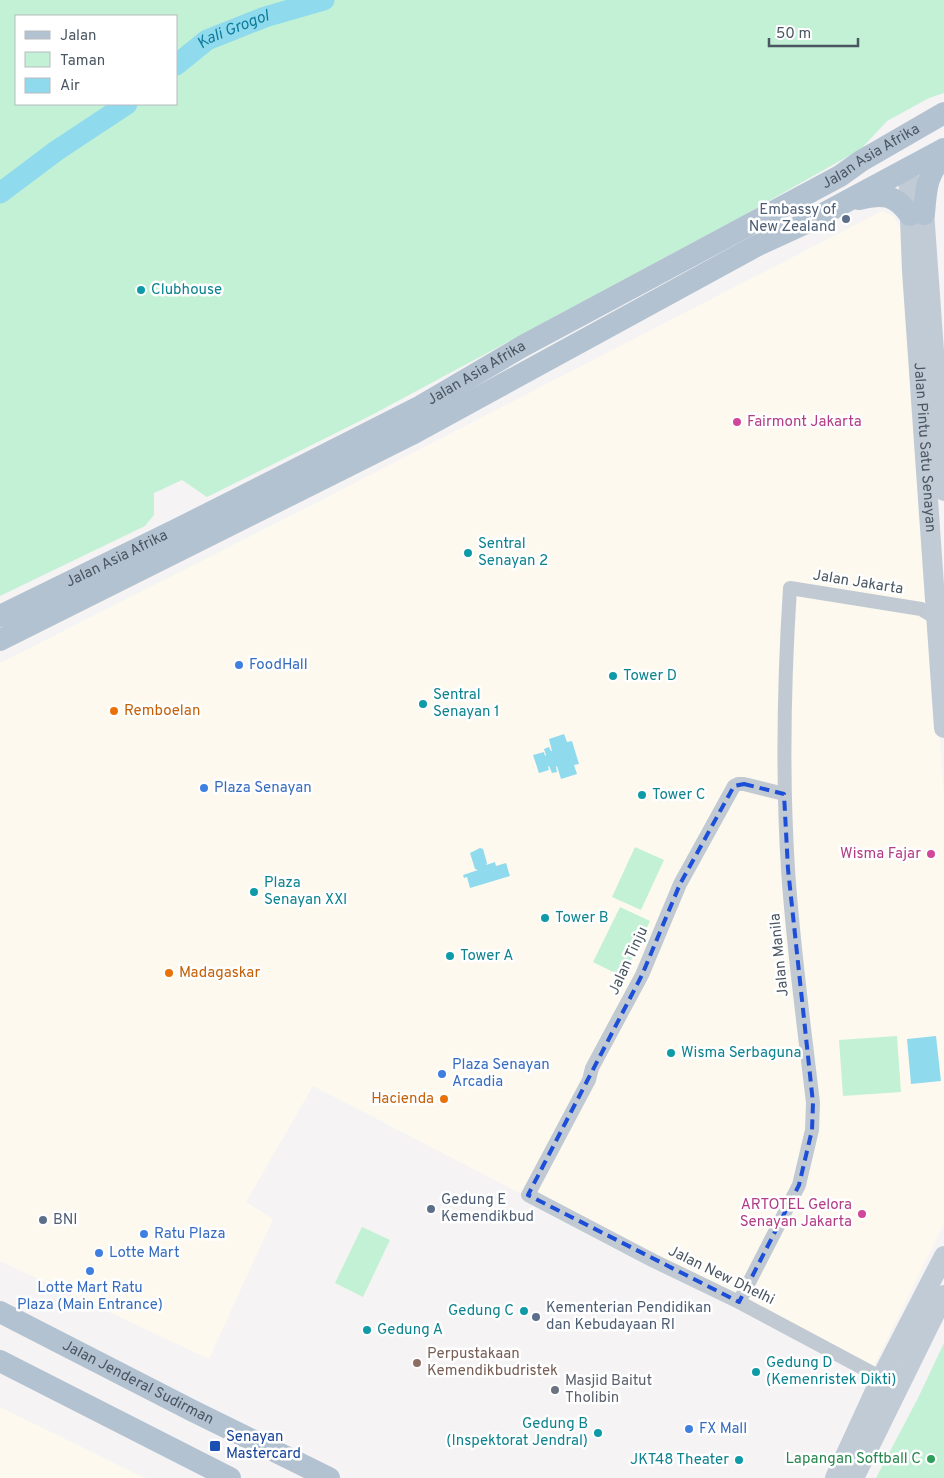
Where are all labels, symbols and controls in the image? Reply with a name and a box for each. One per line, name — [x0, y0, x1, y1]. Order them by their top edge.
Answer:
water label: Kali Grogol — [193, 6, 272, 54]
legend — [15, 15, 178, 105]
scale bar — [769, 15, 858, 47]
text: 50 m — [776, 25, 811, 44]
text: Jalan — [60, 27, 97, 46]
text: Taman — [60, 52, 105, 71]
text: Air — [60, 77, 80, 96]
street label: Jalan Asia Afrika — [819, 120, 923, 193]
place label: Embassy of New Zealand — [749, 201, 836, 237]
marker: Embassy of New Zealand — [840, 213, 852, 225]
place label: Clubhouse — [151, 281, 222, 300]
marker: Clubhouse — [135, 284, 147, 296]
street label: Jalan Asia Afrika — [424, 337, 529, 410]
street label: Jalan Pintu Satu Senayan — [909, 362, 940, 533]
place label: Fairmont Jakarta — [747, 413, 862, 432]
marker: Fairmont Jakarta — [731, 416, 743, 428]
street label: Jalan Asia Afrika — [63, 526, 171, 592]
place label: Sentral Senayan 2 — [478, 535, 548, 571]
marker: Sentral Senayan 2 — [462, 547, 474, 559]
street label: Jalan Jakarta — [811, 566, 905, 600]
place label: FoodHall — [249, 656, 308, 675]
marker: FoodHall — [233, 659, 245, 671]
place label: Tower D — [623, 667, 677, 686]
marker: Tower D — [607, 670, 619, 682]
place label: Sentral Senayan 1 — [433, 686, 500, 722]
marker: Sentral Senayan 1 — [417, 698, 429, 710]
place label: Remboelan — [124, 702, 200, 721]
marker: Remboelan — [108, 705, 120, 717]
place label: Plaza Senayan — [214, 779, 312, 798]
marker: Plaza Senayan — [198, 782, 210, 794]
place label: Tower C — [652, 786, 705, 805]
marker: Tower C — [636, 789, 648, 801]
place label: Wisma Fajar — [840, 845, 921, 864]
marker: Wisma Fajar — [925, 848, 937, 860]
place label: Plaza Senayan XXI — [264, 874, 347, 910]
marker: Plaza Senayan XXI — [248, 886, 260, 898]
place label: Tower B — [555, 909, 609, 928]
marker: Tower B — [539, 912, 551, 924]
street label: Jalan Manila — [766, 912, 794, 998]
street label: Jalan Tinju — [605, 924, 653, 998]
place label: Tower A — [460, 947, 513, 966]
marker: Tower A — [444, 950, 456, 962]
place label: Madagaskar — [179, 964, 260, 983]
marker: Madagaskar — [163, 967, 175, 979]
place label: Wisma Serbaguna — [681, 1044, 802, 1063]
marker: Wisma Serbaguna — [665, 1047, 677, 1059]
place label: Plaza Senayan Arcadia — [452, 1056, 550, 1092]
marker: Plaza Senayan Arcadia — [436, 1068, 448, 1080]
place label: Hacienda — [371, 1090, 434, 1109]
marker: Hacienda — [438, 1093, 450, 1105]
place label: Gedung E Kemendikbud — [441, 1191, 534, 1227]
place label: ARTOTEL Gelora Senayan Jakarta — [740, 1196, 852, 1232]
marker: Gedung E Kemendikbud — [425, 1203, 437, 1215]
marker: ARTOTEL Gelora Senayan Jakarta — [856, 1208, 868, 1220]
place label: BNI — [53, 1211, 78, 1230]
marker: BNI — [37, 1214, 49, 1226]
place label: Ratu Plaza — [154, 1225, 226, 1244]
marker: Ratu Plaza — [138, 1228, 150, 1240]
street label: Jalan New Dhelhi — [665, 1242, 777, 1310]
place label: Lotte Mart — [109, 1244, 180, 1263]
marker: Lotte Mart — [93, 1247, 105, 1259]
marker: Lotte Mart Ratu Plaza (Main Entrance) — [84, 1265, 96, 1277]
place label: Lotte Mart Ratu Plaza (Main Entrance) — [17, 1279, 163, 1315]
place label: Kementerian Pendidikan dan Kebudayaan RI — [546, 1299, 711, 1335]
place label: Gedung C — [448, 1302, 514, 1321]
marker: Gedung C — [518, 1305, 530, 1317]
marker: Kementerian Pendidikan dan Kebudayaan RI — [530, 1311, 542, 1323]
place label: Gedung A — [377, 1321, 443, 1340]
marker: Gedung A — [361, 1324, 373, 1336]
street label: Jalan Jenderal Sudirman — [59, 1336, 217, 1429]
place label: Perpustakaan Kemendikbudristek — [427, 1345, 558, 1381]
place label: Gedung D (Kemenristek Dikti) — [766, 1354, 896, 1390]
marker: Perpustakaan Kemendikbudristek — [411, 1357, 423, 1369]
marker: Gedung D (Kemenristek Dikti) — [750, 1366, 762, 1378]
place label: Masjid Baitut Tholibin — [565, 1372, 652, 1408]
marker: Masjid Baitut Tholibin — [549, 1384, 561, 1396]
place label: Gedung B (Inspektorat Jendral) — [446, 1415, 588, 1451]
place label: FX Mall — [699, 1420, 747, 1439]
marker: FX Mall — [683, 1423, 695, 1435]
marker: Gedung B (Inspektorat Jendral) — [592, 1427, 604, 1439]
place label: Senayan Mastercard — [226, 1428, 301, 1464]
marker: Senayan Mastercard — [208, 1439, 222, 1453]
place label: Lapangan Softball C — [785, 1450, 921, 1469]
place label: JKT48 Theater — [630, 1451, 729, 1470]
marker: Lapangan Softball C — [925, 1453, 937, 1465]
marker: JKT48 Theater — [733, 1454, 745, 1466]

